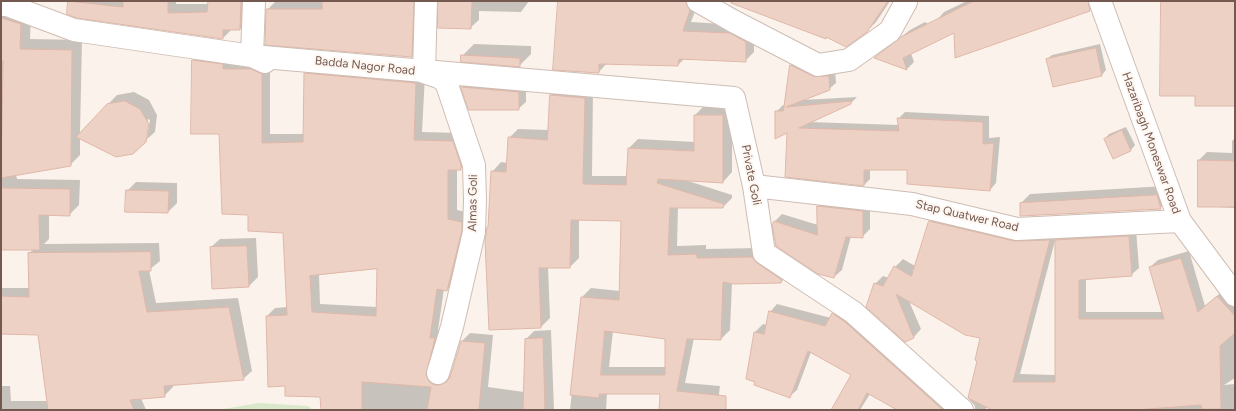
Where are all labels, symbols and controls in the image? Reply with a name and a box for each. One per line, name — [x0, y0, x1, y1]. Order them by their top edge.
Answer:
street label: Badda Nagor Road — [314, 54, 416, 78]
street label: Hazaribagh Moneswar Road — [1119, 70, 1183, 216]
street label: Private Goli — [738, 143, 764, 207]
street label: Almas Goli — [465, 174, 481, 232]
street label: Stap Quatwer Road — [914, 197, 1020, 235]

